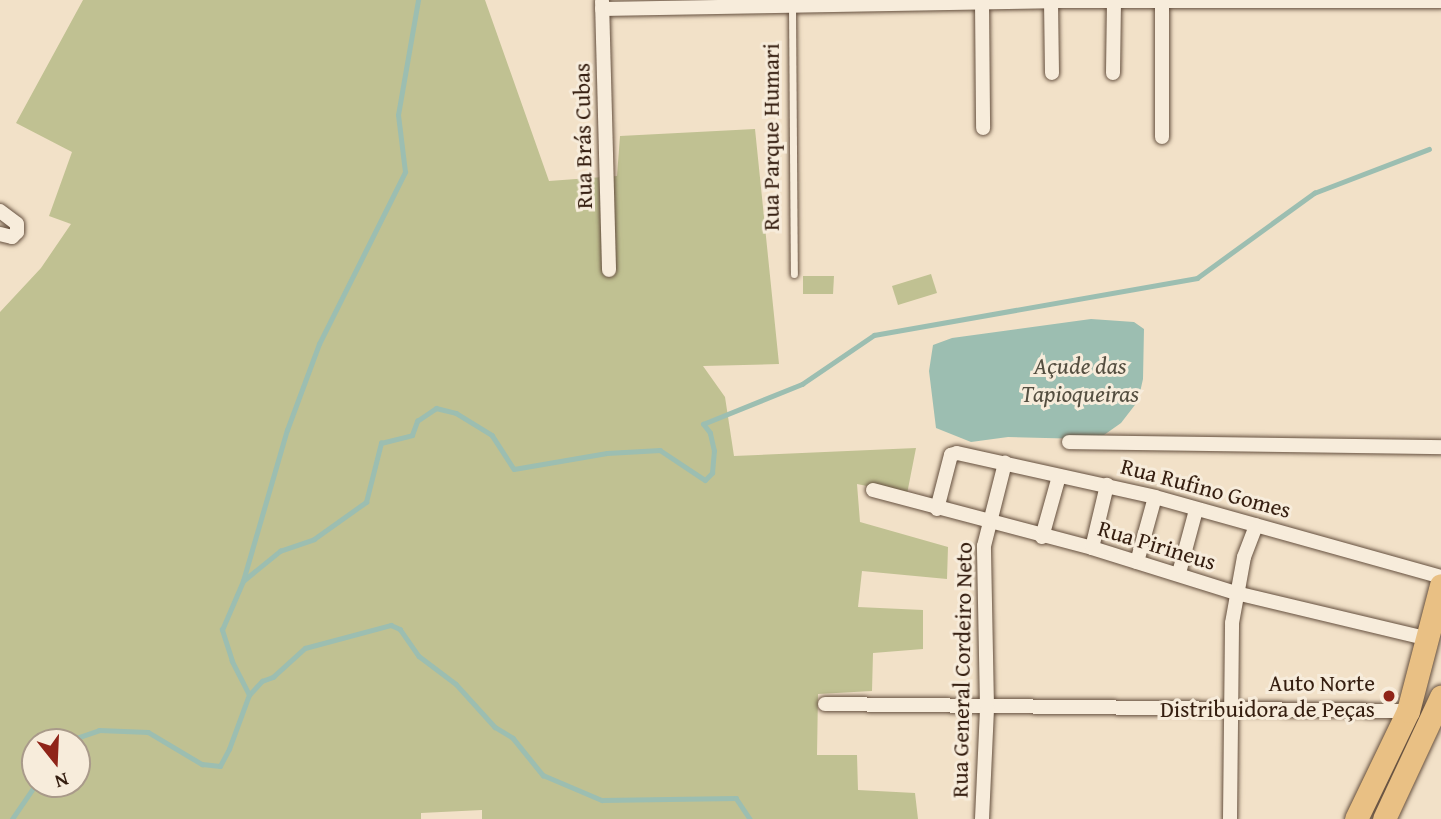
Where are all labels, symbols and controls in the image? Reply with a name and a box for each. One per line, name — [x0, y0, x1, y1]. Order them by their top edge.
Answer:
street label: Rua Parque Humari — [757, 43, 785, 231]
street label: Rua Brás Cubas — [568, 63, 598, 209]
water label: Açude das Tapioqueiras — [1021, 352, 1139, 408]
street label: Rua Rufino Gomes — [1118, 452, 1294, 524]
street label: Rua Pirineus — [1095, 514, 1219, 576]
street label: Rua General Cordeiro Neto — [946, 542, 978, 798]
place label: Auto Norte Distribuidora de Peças — [1160, 669, 1375, 723]
marker: Auto Norte Distribuidora de Peças — [1381, 688, 1397, 704]
north arrow — [21, 728, 91, 798]
text: N — [52, 766, 72, 796]

